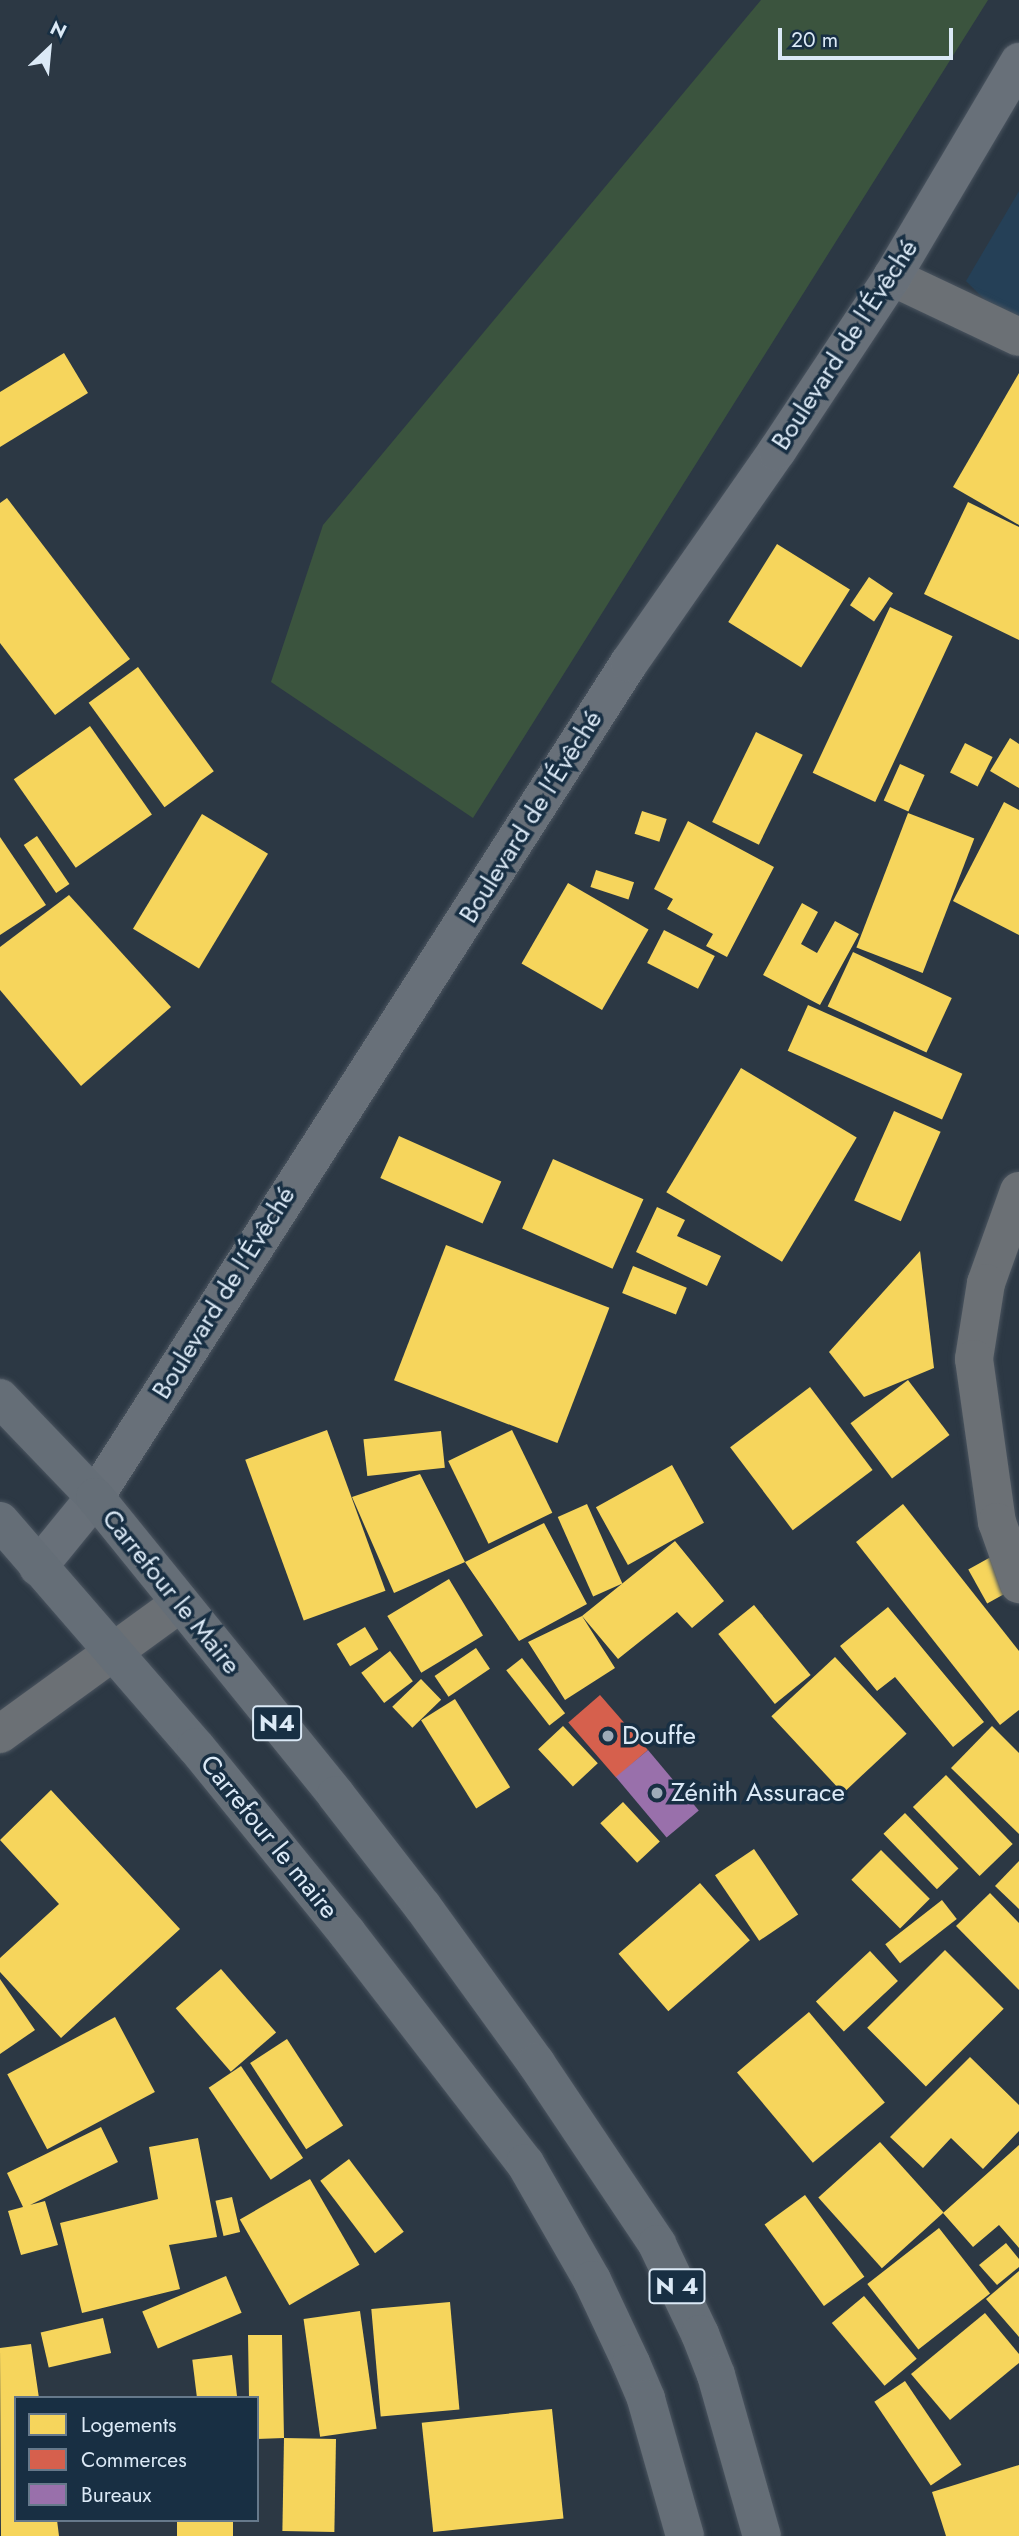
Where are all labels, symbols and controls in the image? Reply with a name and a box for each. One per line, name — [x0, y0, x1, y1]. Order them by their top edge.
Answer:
north arrow — [14, 14, 84, 84]
text: N — [46, 14, 71, 45]
scale bar — [781, 14, 956, 58]
text: 20 m — [791, 25, 838, 55]
street label: Boulevard de l'Évêché — [765, 234, 925, 456]
street label: Boulevard de l'Évêché — [453, 705, 609, 929]
street label: Boulevard de l'Évêché — [146, 1181, 302, 1405]
street label: Carrefour le Maire — [95, 1503, 247, 1681]
road number: N4 — [251, 1702, 303, 1744]
place label: Douffe — [622, 1720, 696, 1752]
marker: Douffe — [600, 1728, 616, 1744]
street label: Carrefour le maire — [193, 1749, 345, 1925]
place label: Zénith Assurace — [671, 1777, 845, 1809]
marker: Zénith Assurace — [649, 1785, 665, 1801]
road number: N 4 — [647, 2266, 707, 2306]
legend — [14, 2396, 259, 2522]
text: Logements — [81, 2410, 176, 2440]
text: Commerces — [81, 2445, 187, 2475]
text: Bureaux — [81, 2480, 151, 2510]

